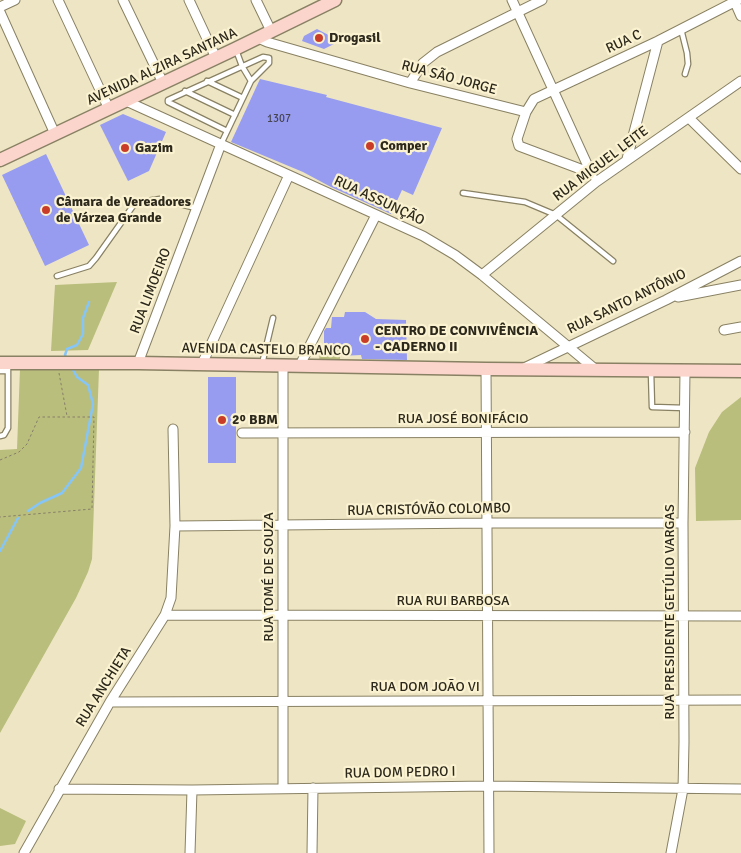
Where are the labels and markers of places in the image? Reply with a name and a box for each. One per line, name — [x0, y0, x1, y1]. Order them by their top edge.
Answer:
place label: Drogasil — [329, 30, 381, 46]
marker: Drogasil — [313, 32, 325, 44]
place label: Comper — [380, 138, 427, 154]
place label: Gazim — [135, 140, 173, 156]
marker: Comper — [364, 140, 376, 152]
marker: Gazim — [119, 142, 131, 154]
place label: Câmara de Vereadores de Várzea Grande — [56, 194, 191, 226]
marker: Câmara de Vereadores de Várzea Grande — [40, 204, 52, 216]
place label: CENTRO DE CONVIVÊNCIA - CADERNO II — [375, 323, 538, 356]
marker: CENTRO DE CONVIVÊNCIA - CADERNO II — [359, 333, 371, 345]
place label: 2º BBM — [232, 412, 278, 428]
marker: 2º BBM — [216, 414, 228, 426]

